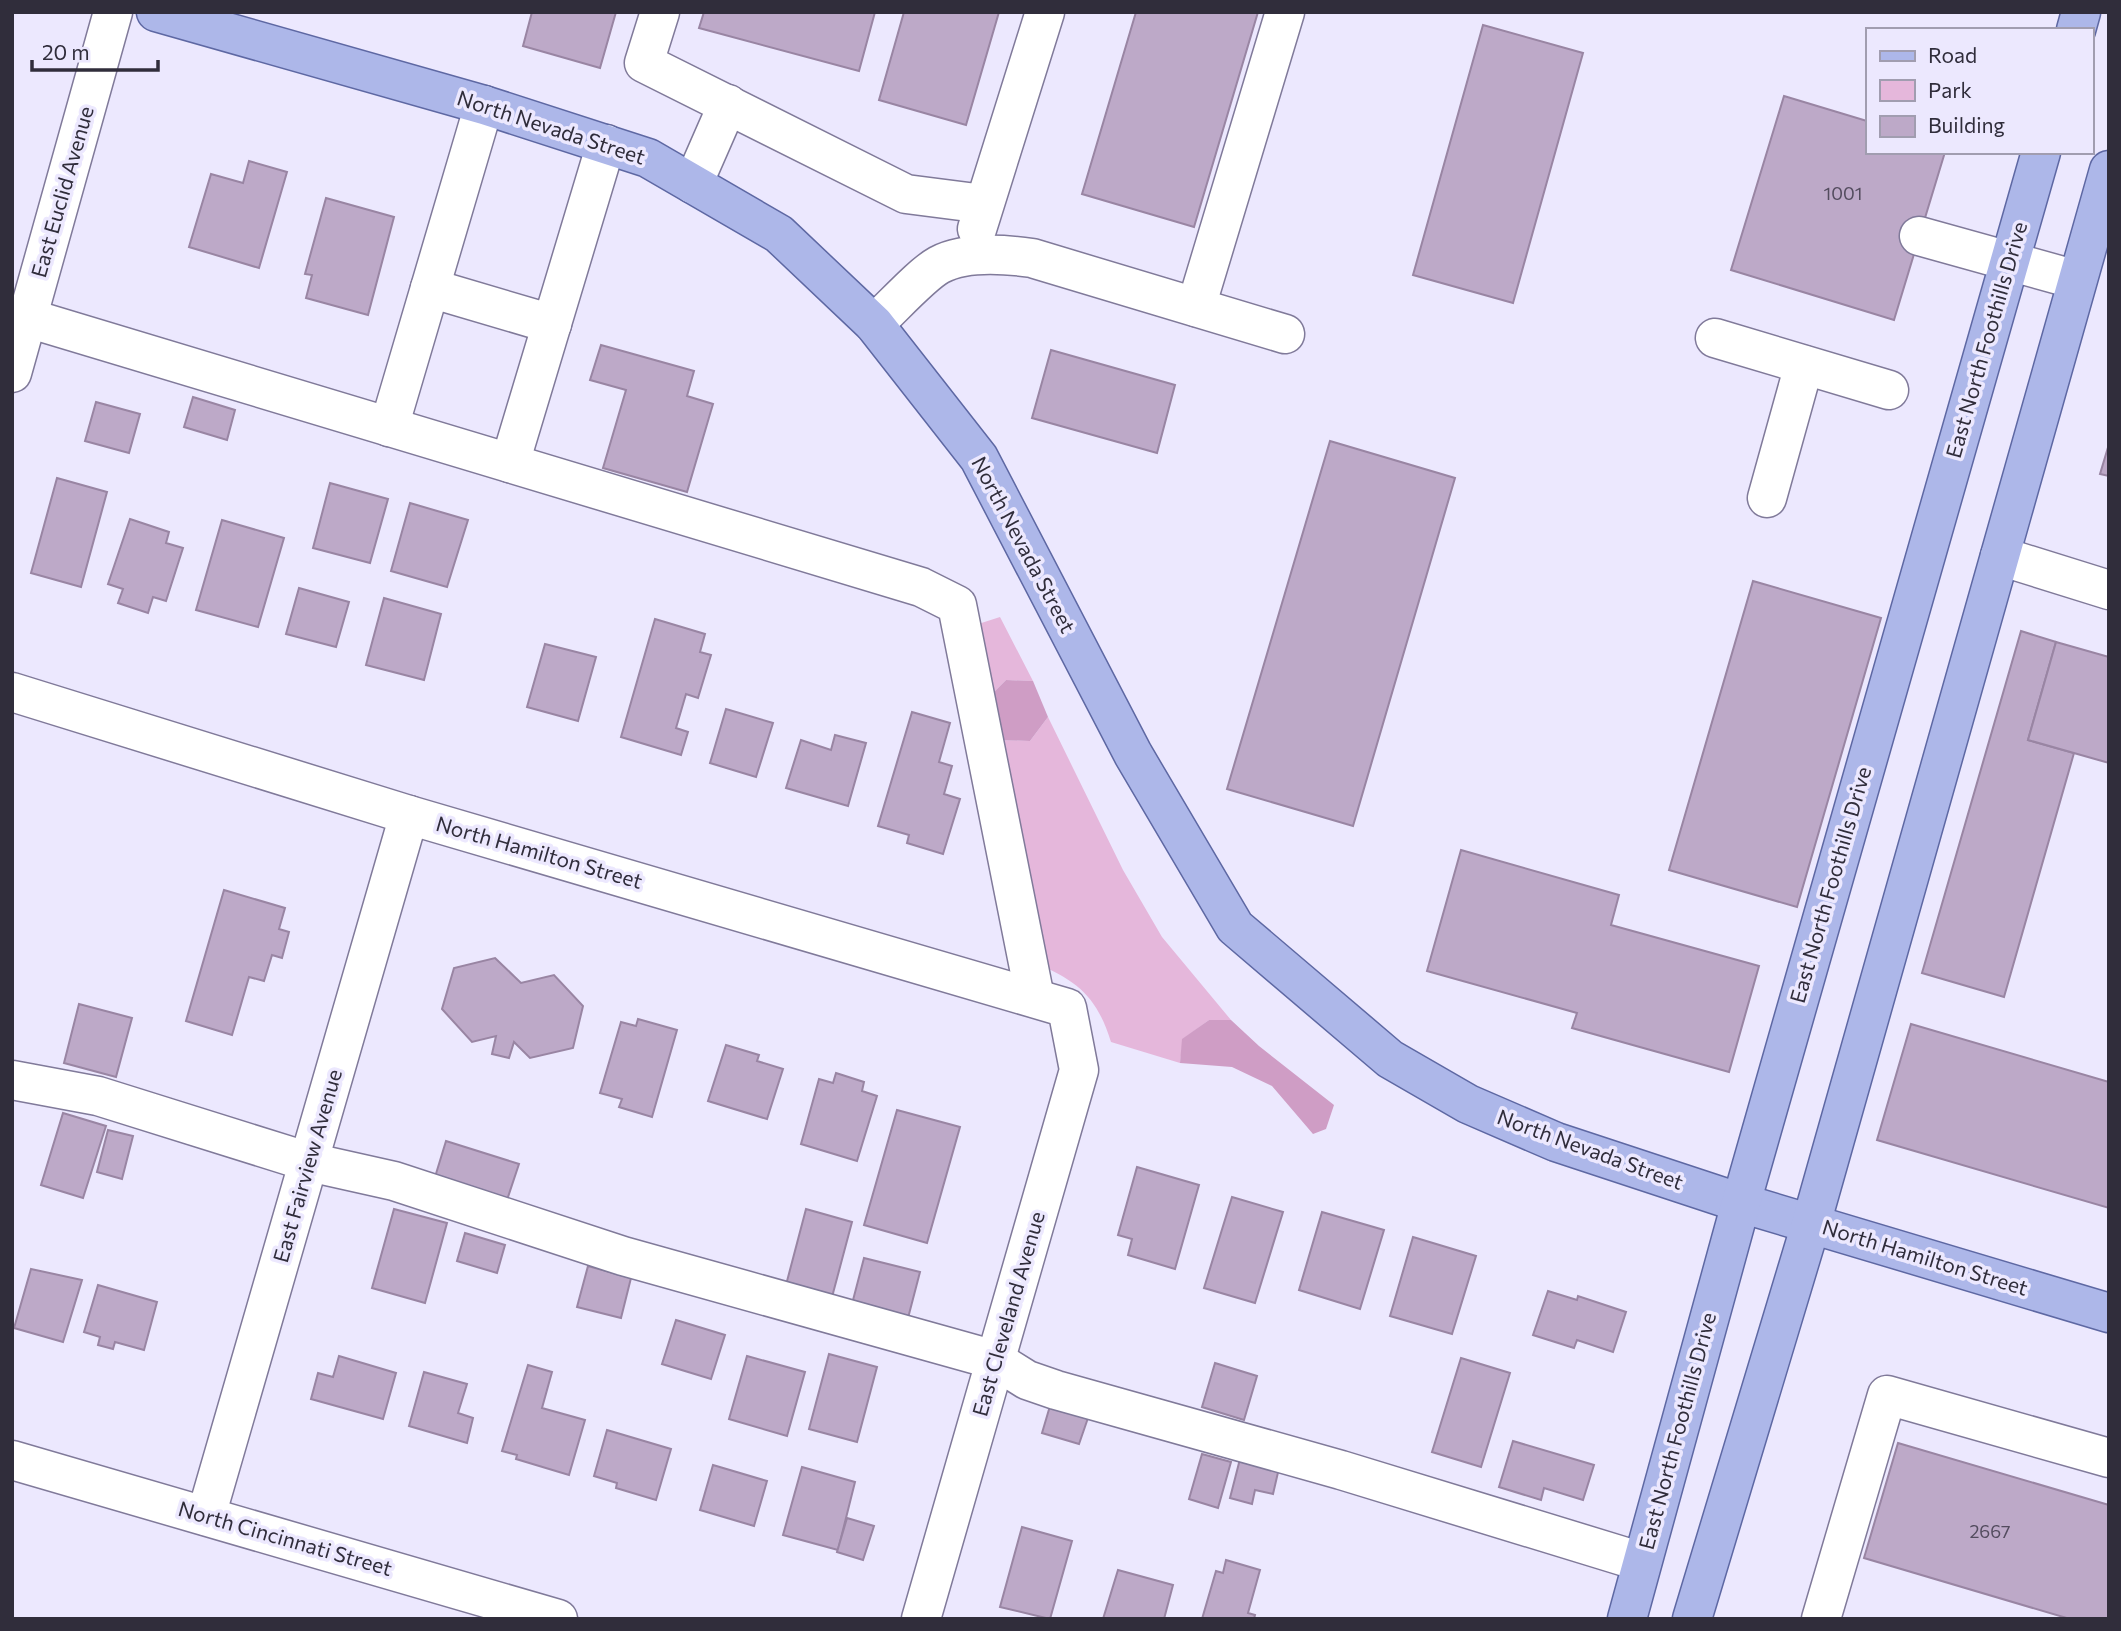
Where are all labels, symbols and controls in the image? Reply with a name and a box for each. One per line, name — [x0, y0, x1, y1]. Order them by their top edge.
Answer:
scale bar — [32, 28, 158, 72]
legend — [1866, 28, 2093, 154]
text: 20 m — [42, 39, 90, 64]
text: Road — [1928, 42, 1977, 67]
text: Park — [1928, 77, 1972, 102]
street label: North Nevada Street — [454, 84, 649, 169]
street label: East Euclid Avenue — [25, 103, 98, 280]
text: Building — [1928, 112, 2005, 137]
house number: 1001 — [1824, 182, 1862, 204]
street label: East North Foothills Drive — [1940, 219, 2031, 461]
street label: North Nevada Street — [967, 452, 1081, 637]
street label: East North Foothills Drive — [1784, 764, 1875, 1006]
street label: North Hamilton Street — [433, 810, 646, 893]
street label: East Fairview Avenue — [267, 1066, 346, 1265]
street label: North Nevada Street — [1494, 1103, 1687, 1194]
street label: East Cleveland Avenue — [966, 1208, 1049, 1419]
street label: North Hamilton Street — [1820, 1213, 2031, 1300]
street label: East North Foothills Drive — [1633, 1309, 1720, 1552]
street label: North Cincinnati Street — [176, 1495, 395, 1580]
house number: 2667 — [1969, 1520, 2011, 1542]

